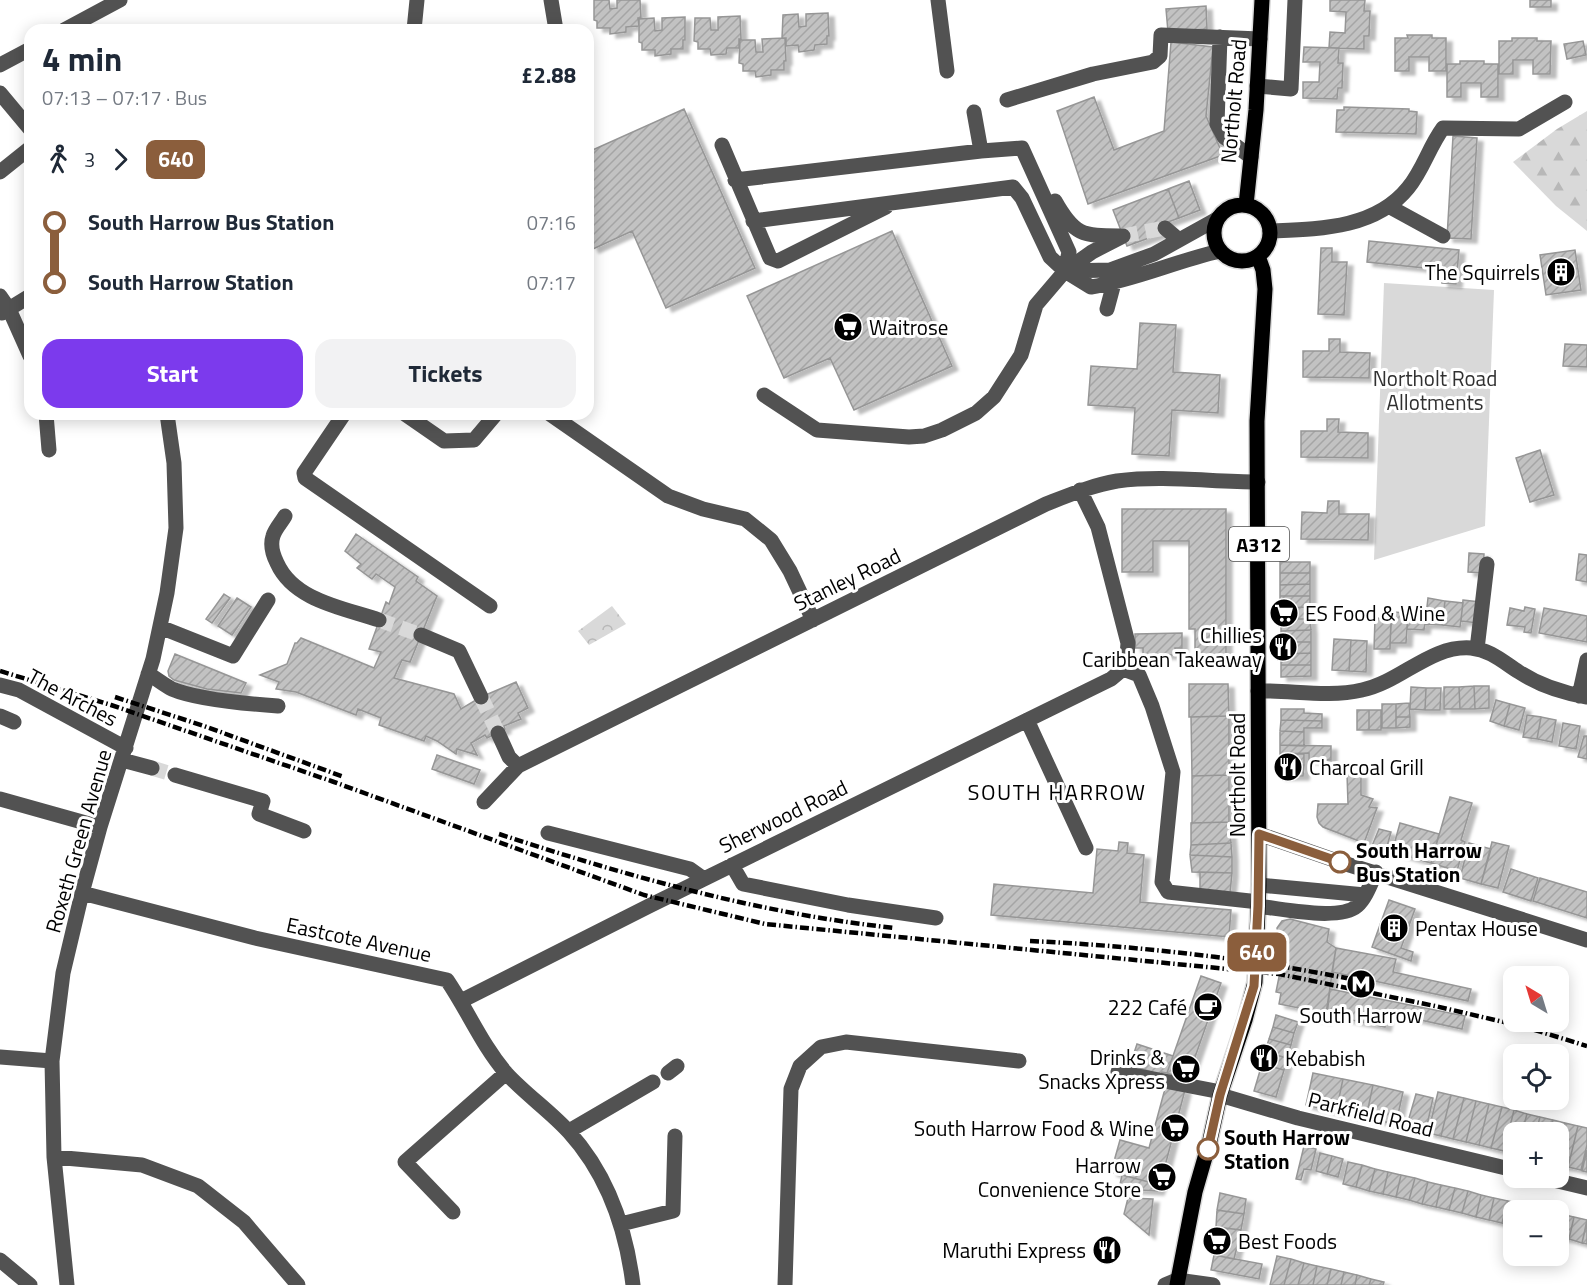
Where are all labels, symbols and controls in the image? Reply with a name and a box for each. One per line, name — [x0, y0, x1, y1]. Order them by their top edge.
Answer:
text: 4 min — [42, 34, 122, 84]
street label: Northolt Road — [1212, 38, 1254, 164]
text: £2.88 — [521, 58, 576, 92]
text: 07:13 – 07:17 · Bus — [42, 82, 207, 113]
icon: walk — [42, 143, 75, 176]
icon: forward — [104, 143, 137, 176]
text: 640 — [158, 143, 193, 175]
text: 3 — [84, 144, 95, 175]
text: South Harrow Bus Station — [88, 205, 334, 239]
text: 07:16 — [527, 207, 576, 238]
place label: The Squirrels — [1425, 256, 1540, 288]
building icon: The Squirrels — [1545, 256, 1577, 288]
text: South Harrow Station — [88, 265, 294, 299]
text: 07:17 — [527, 267, 576, 298]
supermarket icon: Waitrose — [832, 311, 864, 343]
place label: Waitrose — [869, 311, 948, 343]
button: Start — [42, 339, 303, 408]
button: Tickets — [315, 339, 576, 408]
park label: Northolt Road Allotments — [1373, 362, 1497, 418]
road number: A312 — [1229, 527, 1289, 561]
street label: Stanley Road — [788, 539, 906, 619]
supermarket icon: ES Food & Wine — [1268, 597, 1300, 629]
place label: ES Food & Wine — [1305, 597, 1445, 629]
place label: Chillies Caribbean Takeaway — [1082, 619, 1262, 675]
restaurant icon: Chillies Caribbean Takeaway — [1267, 631, 1299, 663]
street label: The Arches — [22, 660, 124, 734]
street label: Northolt Road — [1221, 713, 1253, 837]
street label: Roxeth Green Avenue — [37, 746, 119, 936]
restaurant icon: Charcoal Grill — [1272, 751, 1304, 783]
place label: Charcoal Grill — [1309, 751, 1424, 783]
street label: Sherwood Road — [713, 771, 853, 861]
district label: SOUTH HARROW — [968, 775, 1146, 809]
place label: South Harrow Bus Station — [1356, 834, 1482, 890]
marker: South Harrow Bus Station — [1329, 851, 1351, 873]
street label: Eastcote Avenue — [283, 908, 435, 970]
building icon: Pentax House — [1378, 912, 1410, 944]
place label: Pentax House — [1415, 912, 1538, 944]
line badge: 640 — [1222, 932, 1292, 972]
text: 640 — [1239, 936, 1275, 968]
north arrow — [1503, 966, 1569, 1032]
map controls — [1503, 966, 1569, 1266]
metro station icon: South Harrow — [1345, 968, 1377, 1000]
place label: 222 Café — [1108, 991, 1187, 1023]
cafe icon: 222 Café — [1192, 991, 1224, 1023]
place label: South Harrow — [1300, 999, 1422, 1031]
place label: Drinks & Snacks Xpress — [1038, 1041, 1166, 1097]
restaurant icon: Kebabish — [1248, 1042, 1280, 1074]
place label: Kebabish — [1285, 1042, 1366, 1074]
button: locate — [1503, 1044, 1569, 1110]
supermarket icon: Drinks & Snacks Xpress — [1170, 1053, 1202, 1085]
street label: Parkfield Road — [1305, 1083, 1437, 1145]
place label: South Harrow Food & Wine — [914, 1112, 1154, 1144]
supermarket icon: South Harrow Food & Wine — [1159, 1112, 1191, 1144]
place label: South Harrow Station — [1224, 1121, 1350, 1177]
button: + — [1503, 1122, 1569, 1188]
marker: South Harrow Station — [1197, 1138, 1219, 1160]
place label: Harrow Convenience Store — [978, 1149, 1141, 1205]
supermarket icon: Harrow Convenience Store — [1146, 1161, 1178, 1193]
button: − — [1503, 1200, 1569, 1266]
supermarket icon: Best Foods — [1201, 1225, 1233, 1257]
place label: Best Foods — [1238, 1225, 1337, 1257]
place label: Maruthi Express — [942, 1234, 1086, 1266]
restaurant icon: Maruthi Express — [1091, 1234, 1123, 1266]

